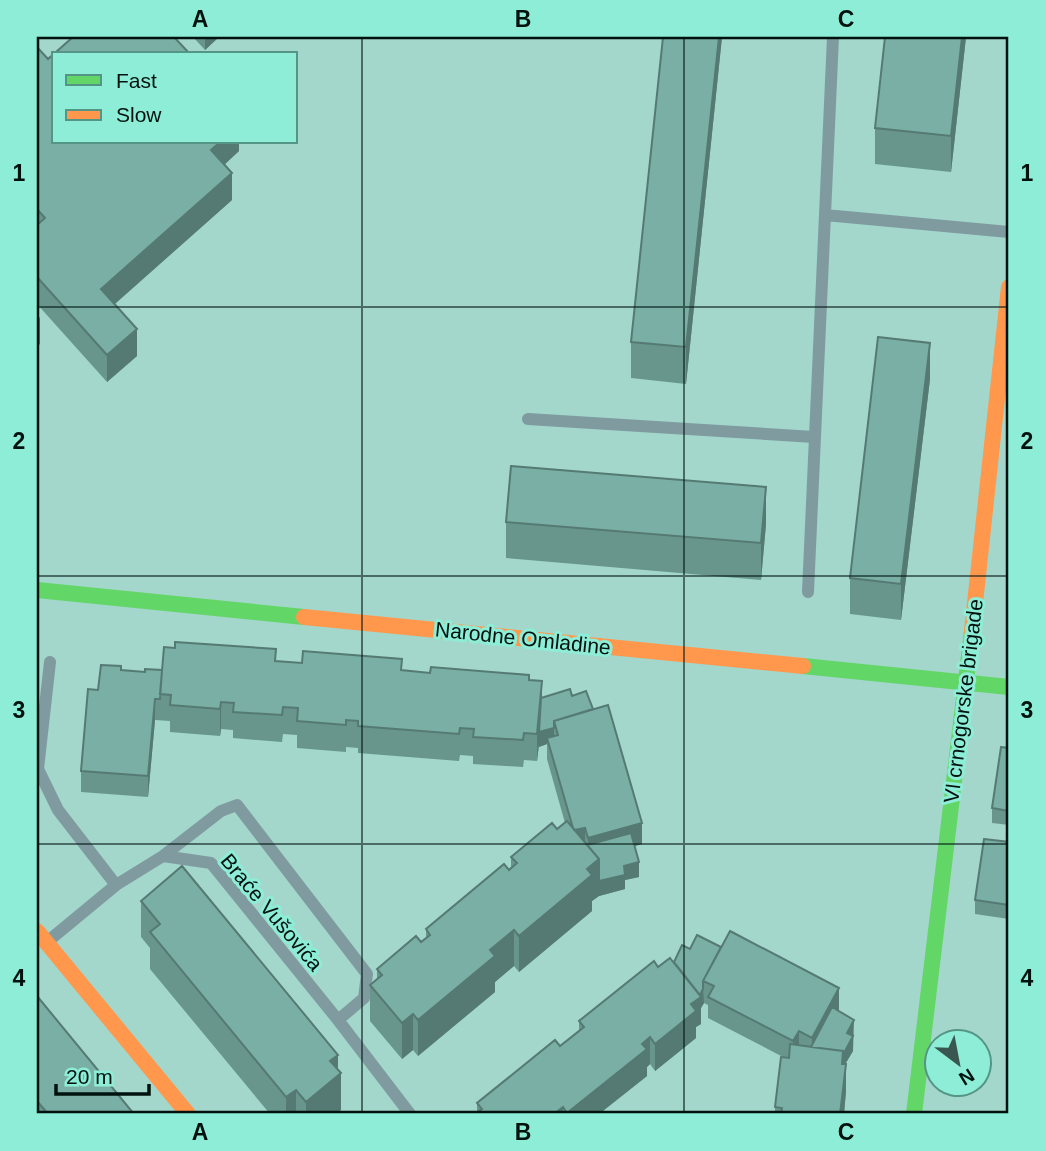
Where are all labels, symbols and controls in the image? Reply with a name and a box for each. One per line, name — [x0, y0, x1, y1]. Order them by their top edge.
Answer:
text: A — [192, 6, 208, 32]
text: B — [515, 6, 531, 32]
text: C — [838, 6, 854, 32]
legend — [52, 52, 298, 144]
text: Fast — [116, 69, 157, 92]
text: Slow — [116, 103, 162, 126]
text: 1 — [13, 160, 26, 186]
text: 1 — [1021, 160, 1034, 186]
text: 2 — [13, 428, 25, 454]
text: 2 — [1021, 428, 1033, 454]
street label: VI crnogorske brigade — [939, 598, 987, 804]
street label: Narodne Omladine — [434, 617, 612, 659]
text: 3 — [13, 697, 25, 723]
text: 3 — [1021, 697, 1033, 723]
street label: Braće Vušovića — [217, 849, 328, 975]
text: 4 — [13, 965, 26, 991]
text: 4 — [1021, 965, 1034, 991]
north arrow — [923, 1028, 993, 1098]
scale bar — [56, 1053, 149, 1097]
text: N — [955, 1064, 978, 1090]
text: 20 m — [66, 1065, 113, 1088]
text: A — [192, 1119, 208, 1145]
text: B — [515, 1119, 531, 1145]
text: C — [838, 1119, 854, 1145]

